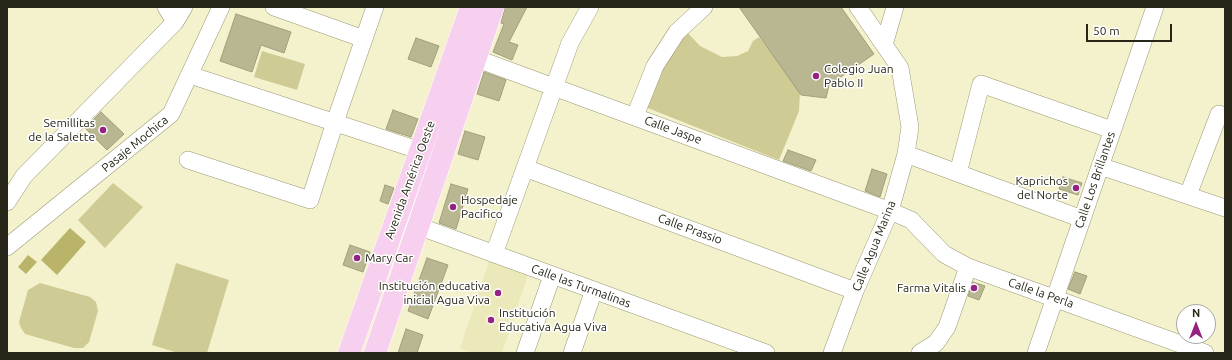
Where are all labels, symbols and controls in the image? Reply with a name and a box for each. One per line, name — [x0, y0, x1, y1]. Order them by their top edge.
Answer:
scale bar — [1088, 16, 1174, 42]
text: 50 m — [1093, 24, 1120, 37]
place label: Colegio Juan Pablo II — [824, 62, 893, 90]
marker: Colegio Juan Pablo II — [811, 71, 821, 81]
street label: Pasaje Mochica — [99, 113, 171, 175]
street label: Calle Jaspe — [642, 113, 704, 147]
place label: Semillitas de la Salette — [28, 116, 95, 144]
street label: Avenida América Oeste — [382, 119, 438, 241]
marker: Semillitas de la Salette — [98, 125, 108, 135]
street label: Calle Los Brillantes — [1072, 130, 1118, 230]
place label: Kaprichos del Norte — [1015, 174, 1068, 202]
marker: Kaprichos del Norte — [1071, 183, 1081, 193]
place label: Hospedaje Pacifico — [461, 193, 518, 221]
street label: Calle Agua Marina — [849, 198, 899, 294]
marker: Hospedaje Pacifico — [448, 202, 458, 212]
street label: Calle Prassio — [656, 211, 724, 247]
place label: Mary Car — [365, 251, 413, 265]
marker: Mary Car — [352, 253, 362, 263]
street label: Calle las Turmalinas — [529, 261, 633, 311]
street label: Calle la Perla — [1006, 275, 1076, 311]
place label: Institución educativa inicial Agua Viva — [379, 279, 490, 307]
place label: Farma Vitalis — [897, 281, 966, 295]
marker: Farma Vitalis — [969, 283, 979, 293]
marker: Institución educativa inicial Agua Viva — [493, 288, 503, 298]
north arrow — [1176, 304, 1216, 344]
place label: Institución Educativa Agua Viva — [499, 306, 607, 334]
text: N — [1192, 307, 1200, 319]
marker: Institución Educativa Agua Viva — [486, 315, 496, 325]

